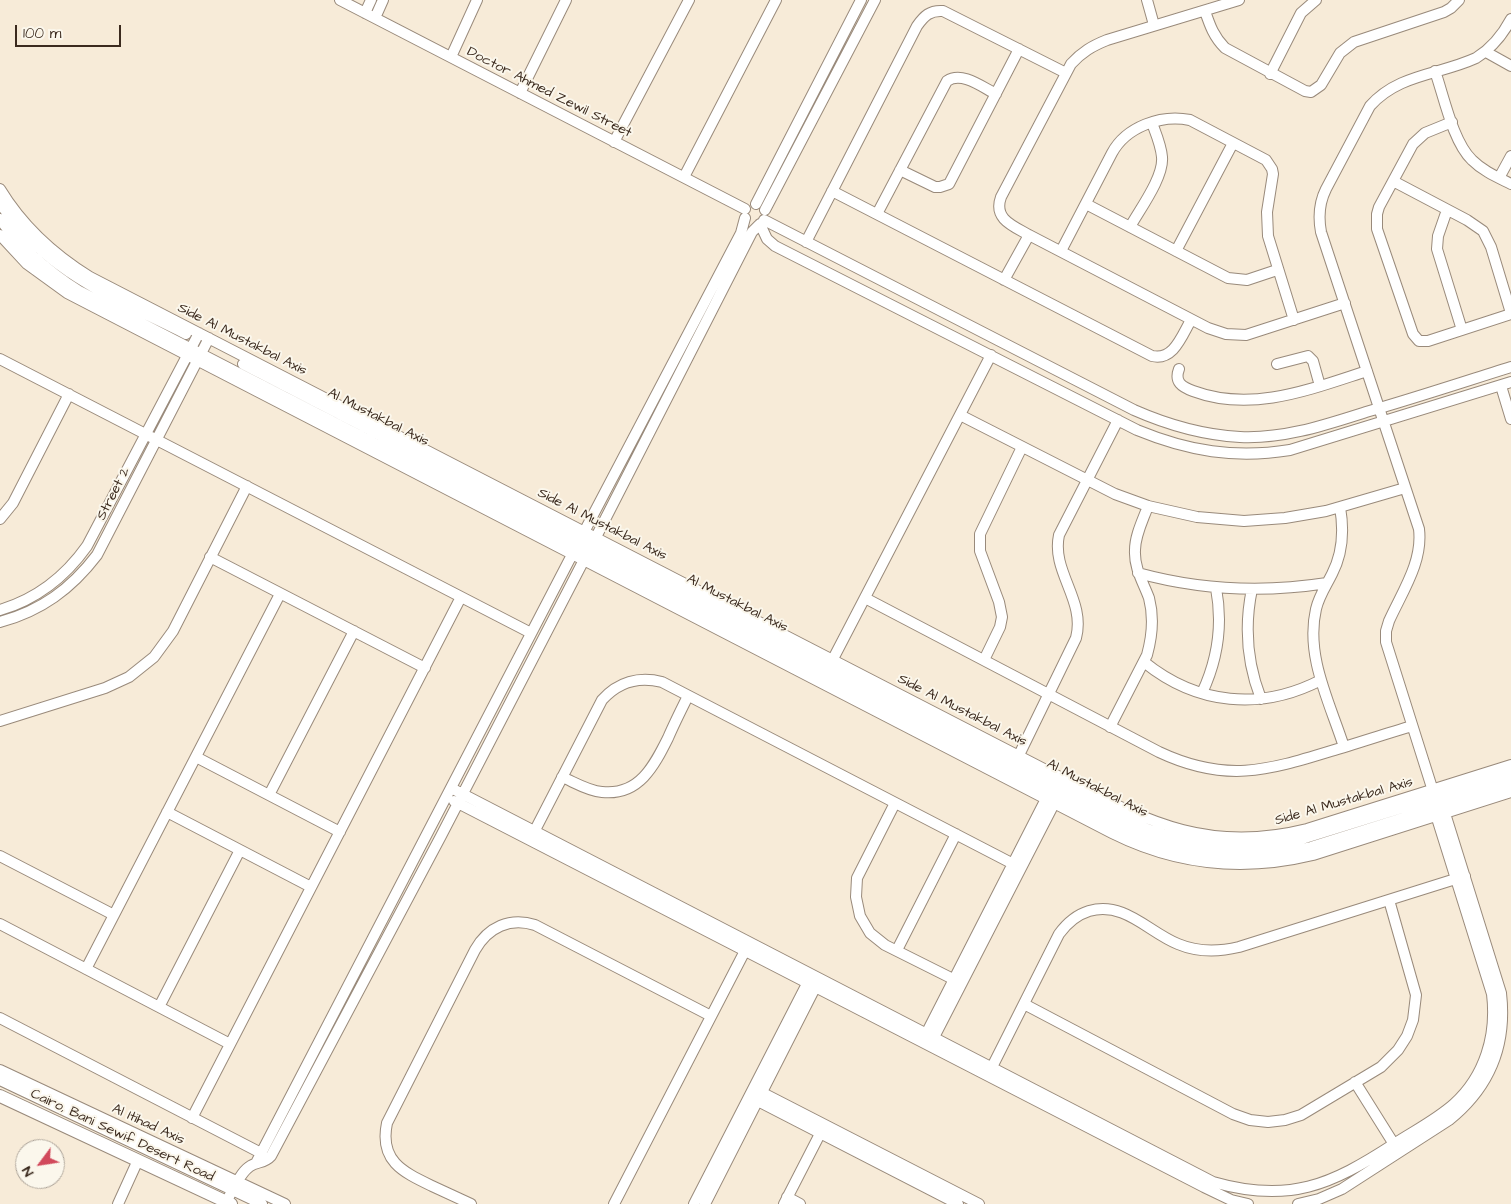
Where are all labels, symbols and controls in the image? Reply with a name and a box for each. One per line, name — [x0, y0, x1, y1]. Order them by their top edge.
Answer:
scale bar — [18, 15, 124, 47]
text: 100 m — [23, 23, 62, 44]
street label: Doctor Ahmed Zewil Street — [464, 44, 634, 142]
street label: Side Al Mustakbal Axis — [175, 300, 309, 380]
street label: Al Mustakbal Axis — [325, 385, 431, 451]
street label: Street 2 — [94, 465, 134, 523]
street label: Side Al Mustakbal Axis — [535, 485, 669, 565]
street label: Al Mustakbal Axis — [684, 571, 790, 637]
street label: Side Al Mustakbal Axis — [895, 671, 1029, 751]
street label: Al Mustakbal Axis — [1044, 756, 1150, 822]
street label: Side Al Mustakbal Axis — [1273, 774, 1415, 830]
street label: Cairo, Bani Sewif Desert Road — [27, 1086, 217, 1186]
street label: Al Itihad Axis — [109, 1101, 187, 1149]
north arrow — [15, 1139, 65, 1189]
text: N — [17, 1162, 39, 1180]

